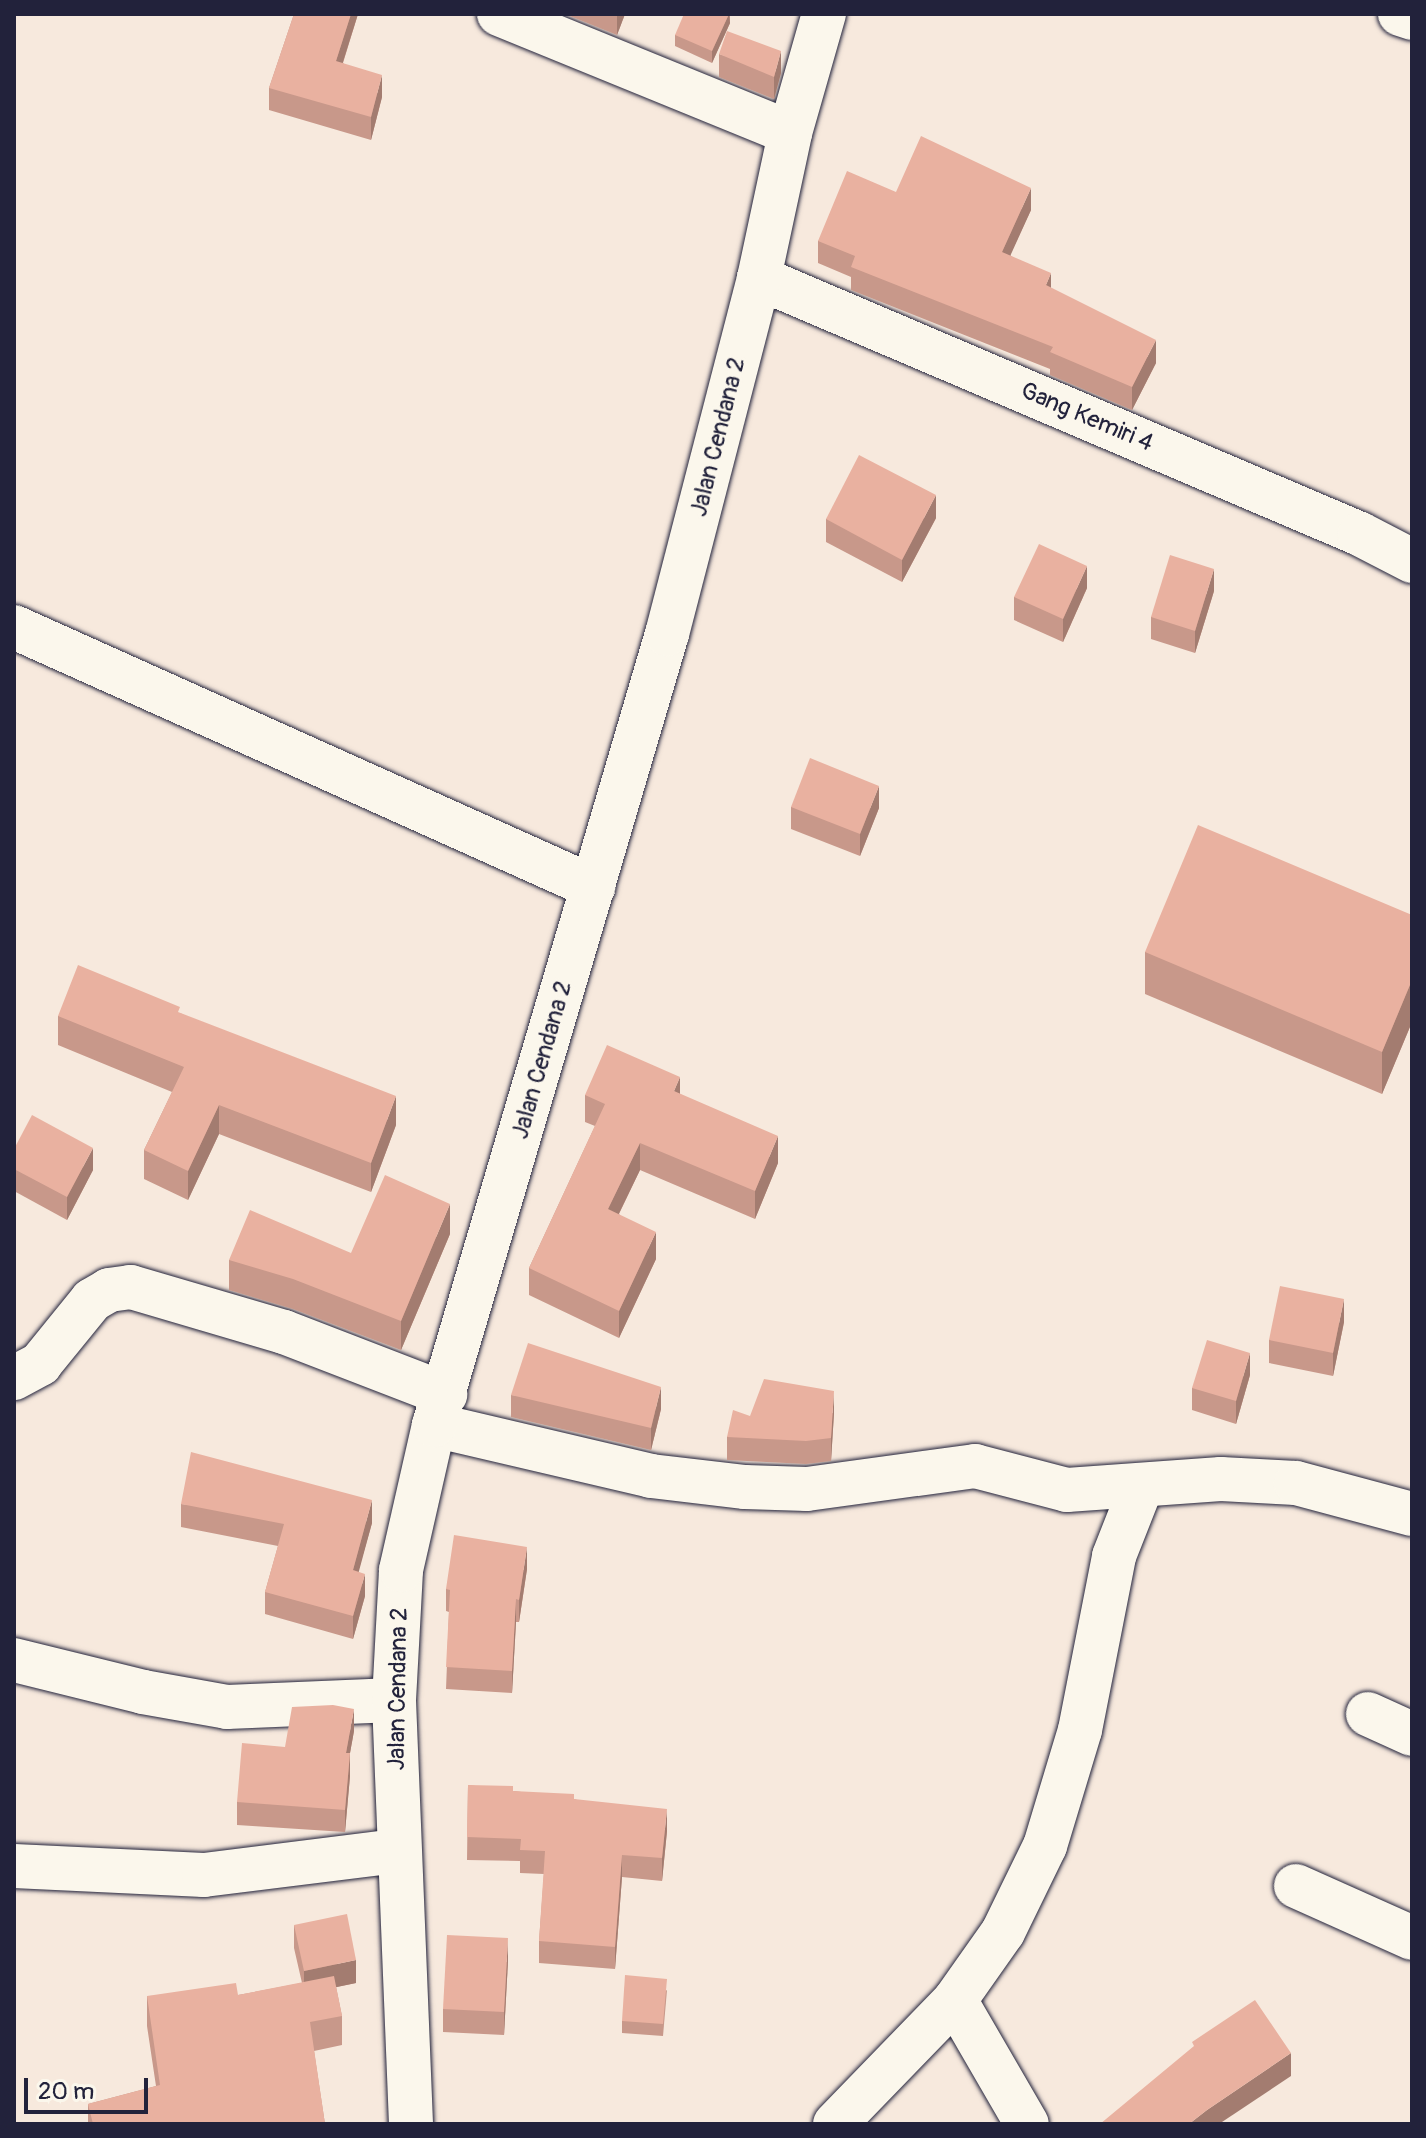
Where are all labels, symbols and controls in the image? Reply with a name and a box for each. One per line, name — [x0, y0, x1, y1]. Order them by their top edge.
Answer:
street label: Jalan Cendana 2 — [684, 354, 752, 520]
street label: Gang Kemiri 4 — [1017, 376, 1157, 458]
street label: Jalan Cendana 2 — [506, 978, 578, 1142]
street label: Jalan Cendana 2 — [382, 1607, 414, 1771]
scale bar — [28, 2062, 152, 2112]
text: 20 m — [38, 2077, 94, 2106]

